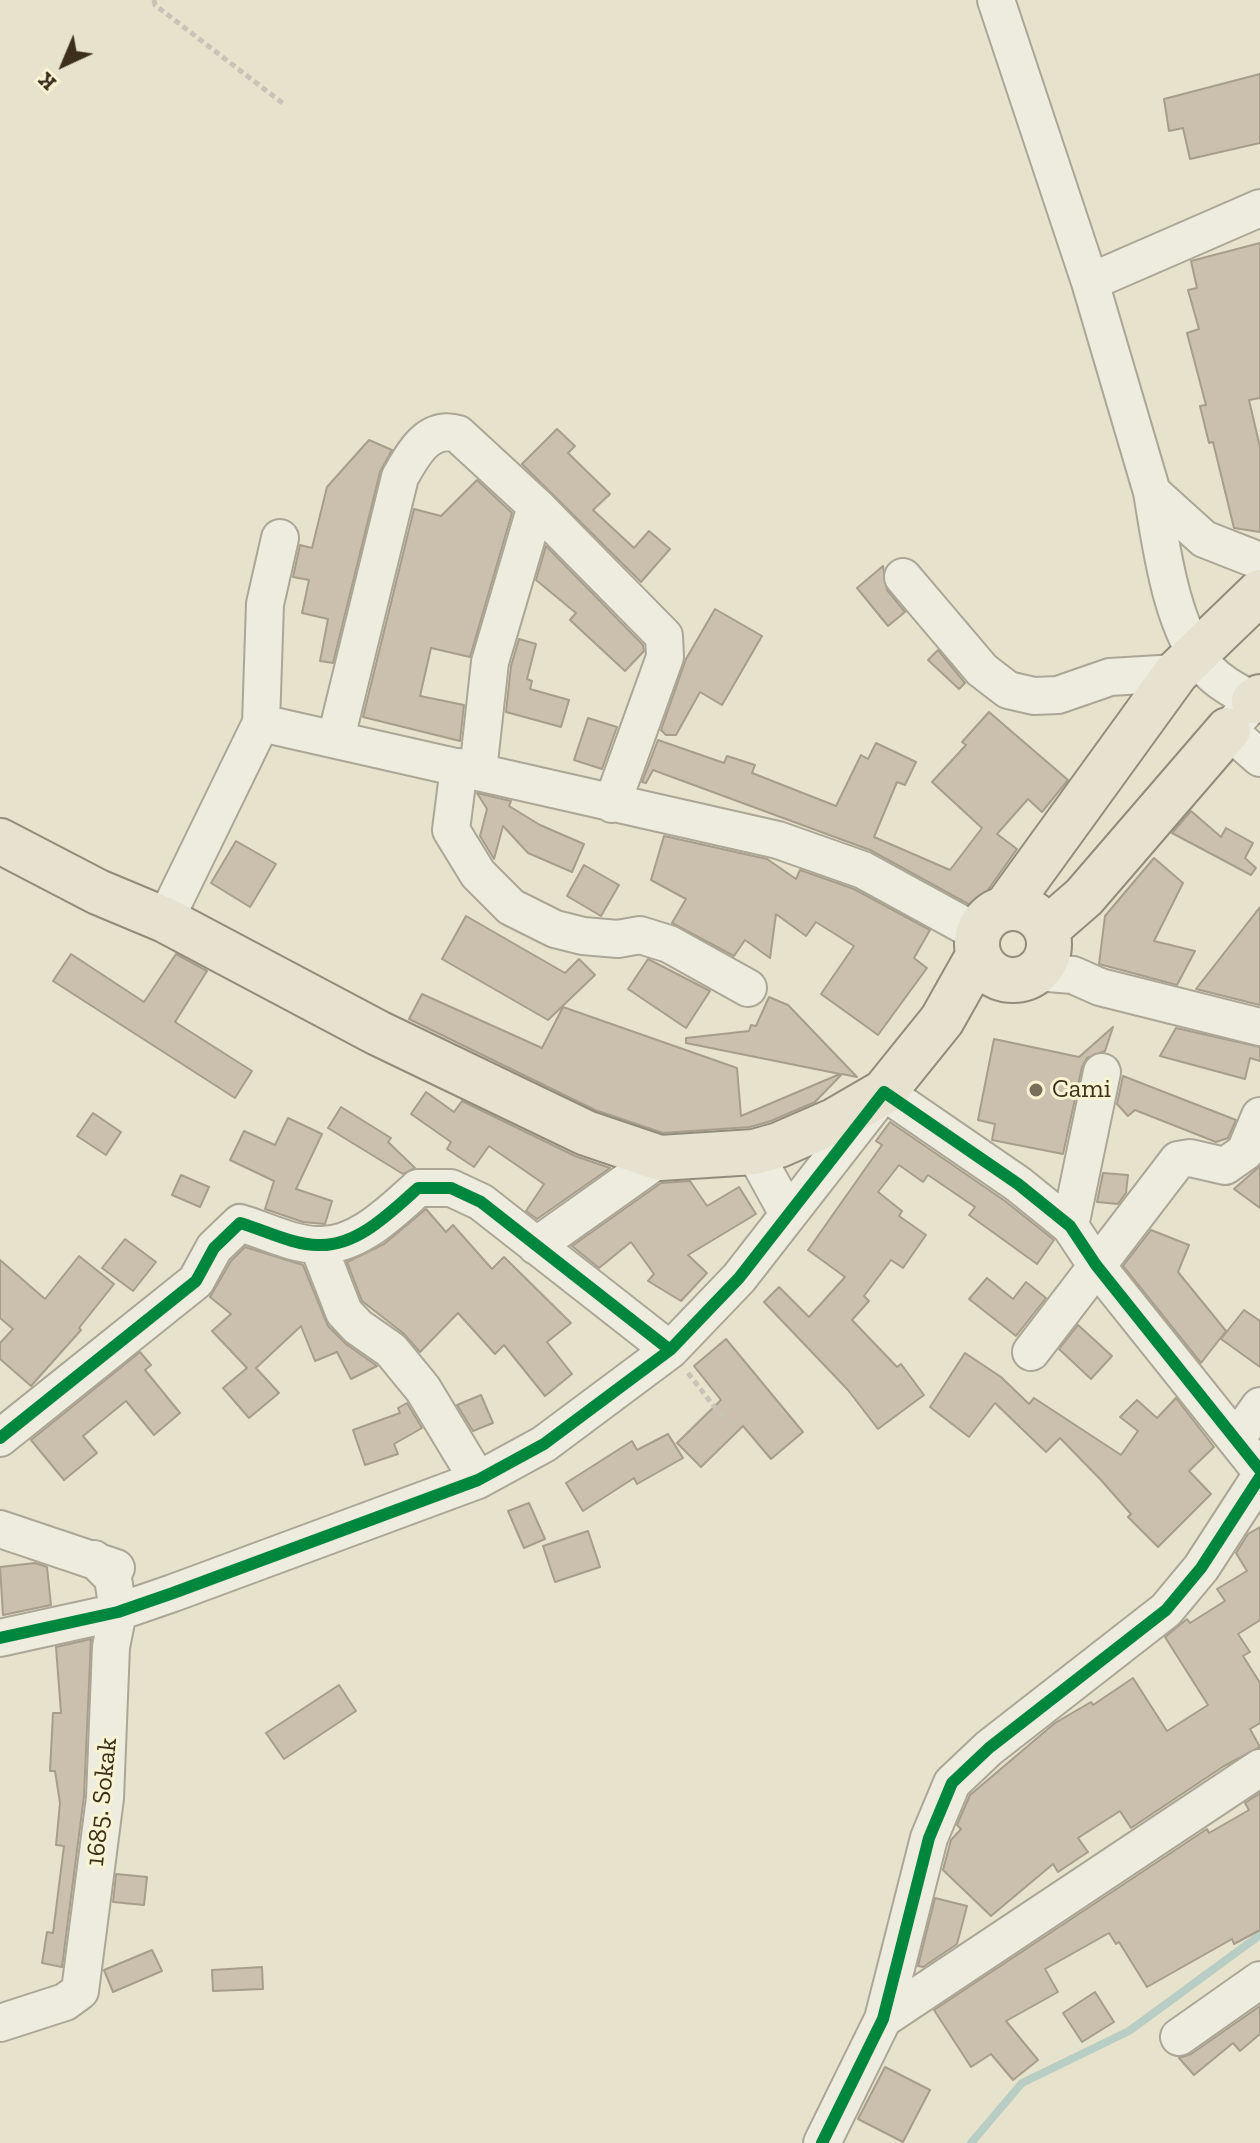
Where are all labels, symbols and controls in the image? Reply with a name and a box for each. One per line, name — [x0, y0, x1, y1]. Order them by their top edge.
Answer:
north arrow — [24, 24, 104, 104]
text: K — [32, 67, 62, 96]
place label: Cami — [1052, 1074, 1111, 1106]
marker: Cami — [1027, 1081, 1045, 1099]
street label: 1685. Sokak — [80, 1736, 124, 1868]

